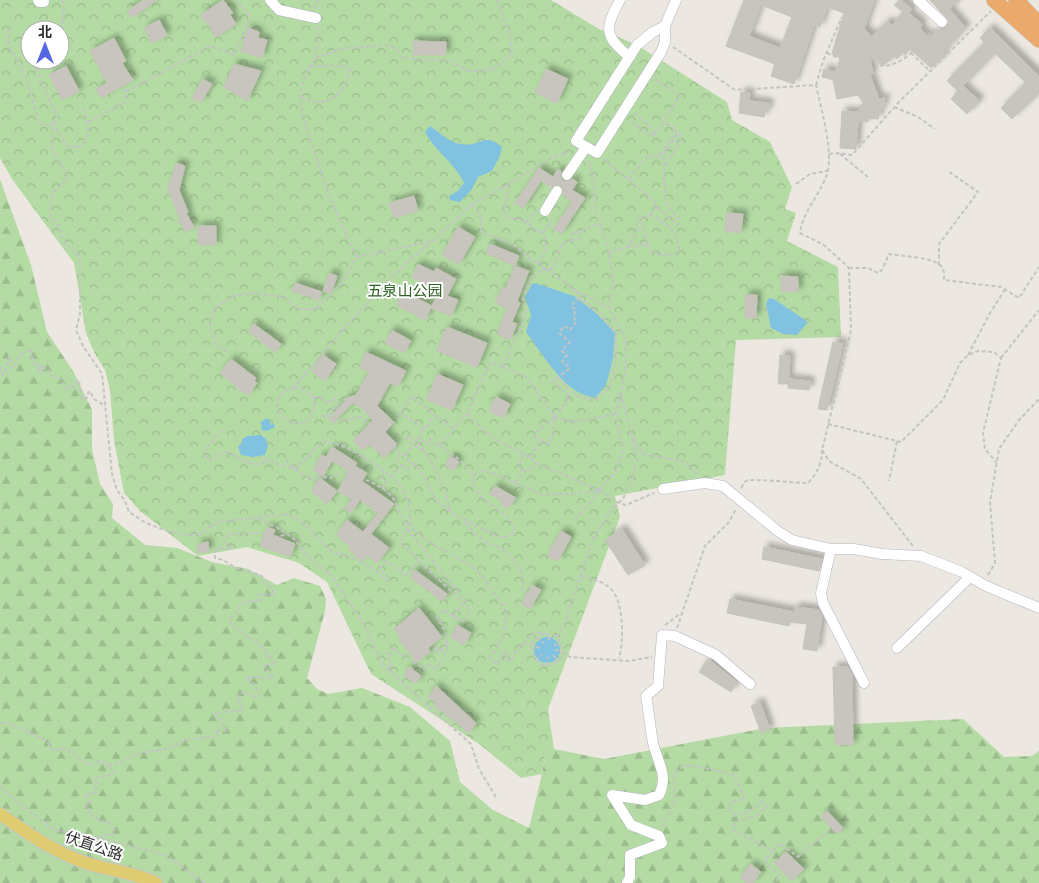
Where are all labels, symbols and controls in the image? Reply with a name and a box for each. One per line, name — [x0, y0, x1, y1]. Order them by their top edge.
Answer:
north arrow — [20, 20, 70, 70]
text: 北 — [38, 24, 52, 41]
park label: 五泉山公园 — [367, 282, 443, 300]
street label: 伏直公路 — [63, 828, 125, 864]

